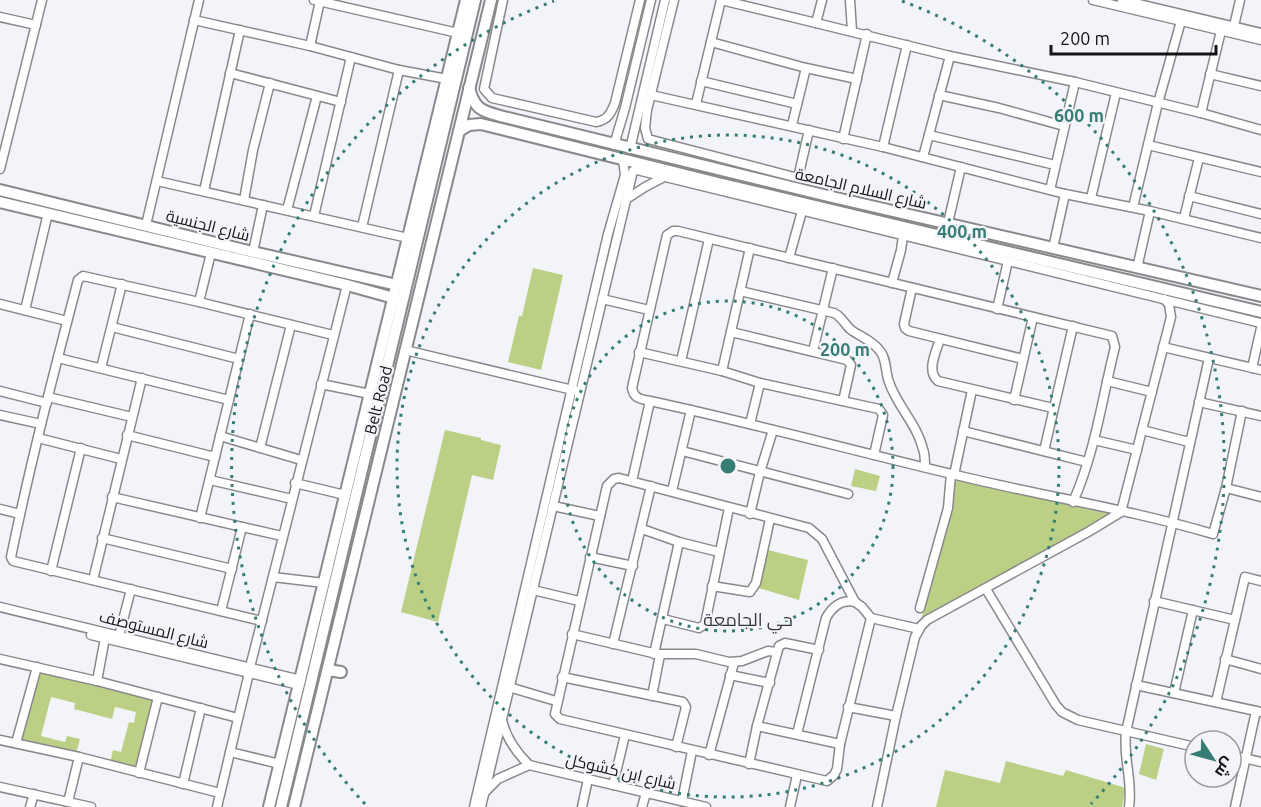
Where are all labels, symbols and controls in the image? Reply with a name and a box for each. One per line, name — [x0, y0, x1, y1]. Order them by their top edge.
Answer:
scale bar — [1051, 18, 1216, 56]
text: 200 m — [1060, 28, 1110, 48]
text: 600 m — [1054, 105, 1104, 125]
street label: شارع السلام الجامعة — [793, 164, 928, 215]
street label: شارع الجنسية — [164, 206, 252, 247]
text: 400 m — [937, 221, 987, 241]
text: 200 m — [820, 339, 870, 359]
street label: Belt Road — [361, 364, 395, 436]
centre of rings — [718, 456, 738, 476]
street label: شارع المستوصف — [97, 607, 210, 654]
district label: حي الجامعة — [703, 609, 793, 634]
north arrow — [1183, 729, 1243, 789]
street label: شارع ابن كشوكل — [564, 750, 678, 795]
text: ش — [1211, 754, 1238, 781]

